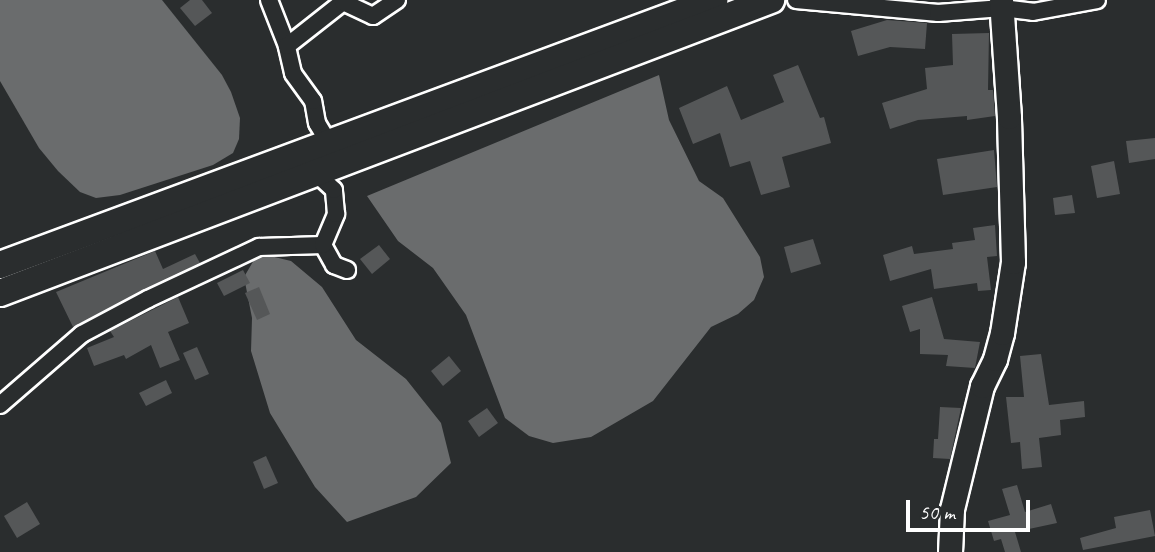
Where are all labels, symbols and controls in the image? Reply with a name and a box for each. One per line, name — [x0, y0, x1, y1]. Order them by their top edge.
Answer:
scale bar — [910, 486, 1034, 530]
text: 50 m — [919, 499, 955, 525]

